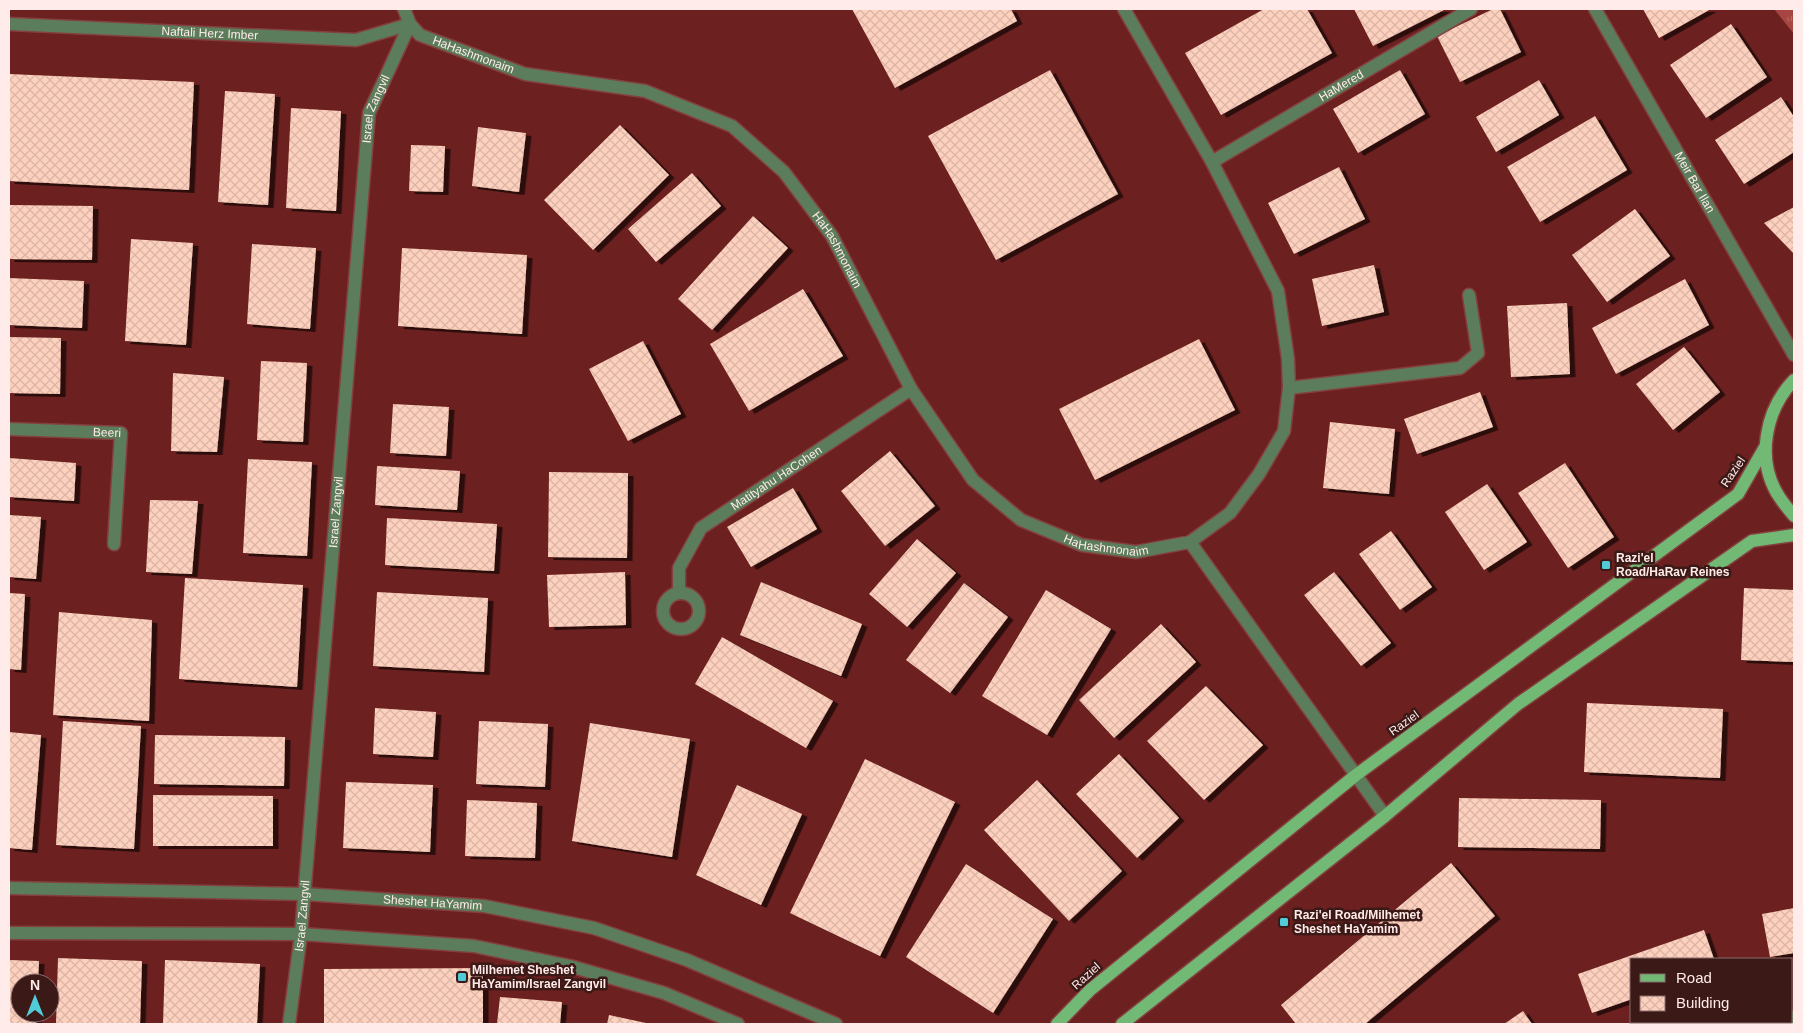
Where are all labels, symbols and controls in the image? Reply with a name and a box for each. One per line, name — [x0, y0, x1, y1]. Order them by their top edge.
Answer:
street label: Naftali Herz Imber — [161, 24, 258, 42]
street label: HaHashmonaim — [431, 33, 516, 76]
street label: HaMered — [1316, 67, 1366, 104]
street label: Israel Zangvil — [360, 73, 393, 144]
street label: Meir Bar Ilan — [1672, 149, 1718, 215]
street label: HaHashmonaim — [809, 209, 865, 290]
street label: Beeri — [93, 425, 121, 440]
street label: Matityahu HaCohen — [728, 443, 824, 513]
street label: Raziel — [1718, 454, 1748, 490]
street label: Israel Zangvil — [326, 476, 346, 548]
street label: HaHashmonaim — [1062, 531, 1150, 559]
place label: Razi'el Road/HaRav Reines — [1616, 551, 1730, 579]
marker: Razi'el Road/HaRav Reines — [1600, 559, 1612, 571]
street label: Raziel — [1386, 708, 1422, 738]
street label: Israel Zangvil — [292, 880, 312, 952]
street label: Sheshet HaYamim — [383, 892, 483, 913]
place label: Razi'el Road/Milhemet Sheshet HaYamim — [1294, 908, 1420, 936]
marker: Razi'el Road/Milhemet Sheshet HaYamim — [1278, 916, 1290, 928]
legend — [1630, 958, 1793, 1023]
street label: Raziel — [1069, 960, 1103, 992]
place label: Milhemet Sheshet HaYamim/Israel Zangvil — [472, 963, 606, 991]
text: Road — [1676, 969, 1712, 986]
marker: Milhemet Sheshet HaYamim/Israel Zangvil — [456, 971, 468, 983]
north arrow — [10, 973, 60, 1023]
text: N — [30, 977, 40, 993]
text: Building — [1676, 994, 1729, 1011]

